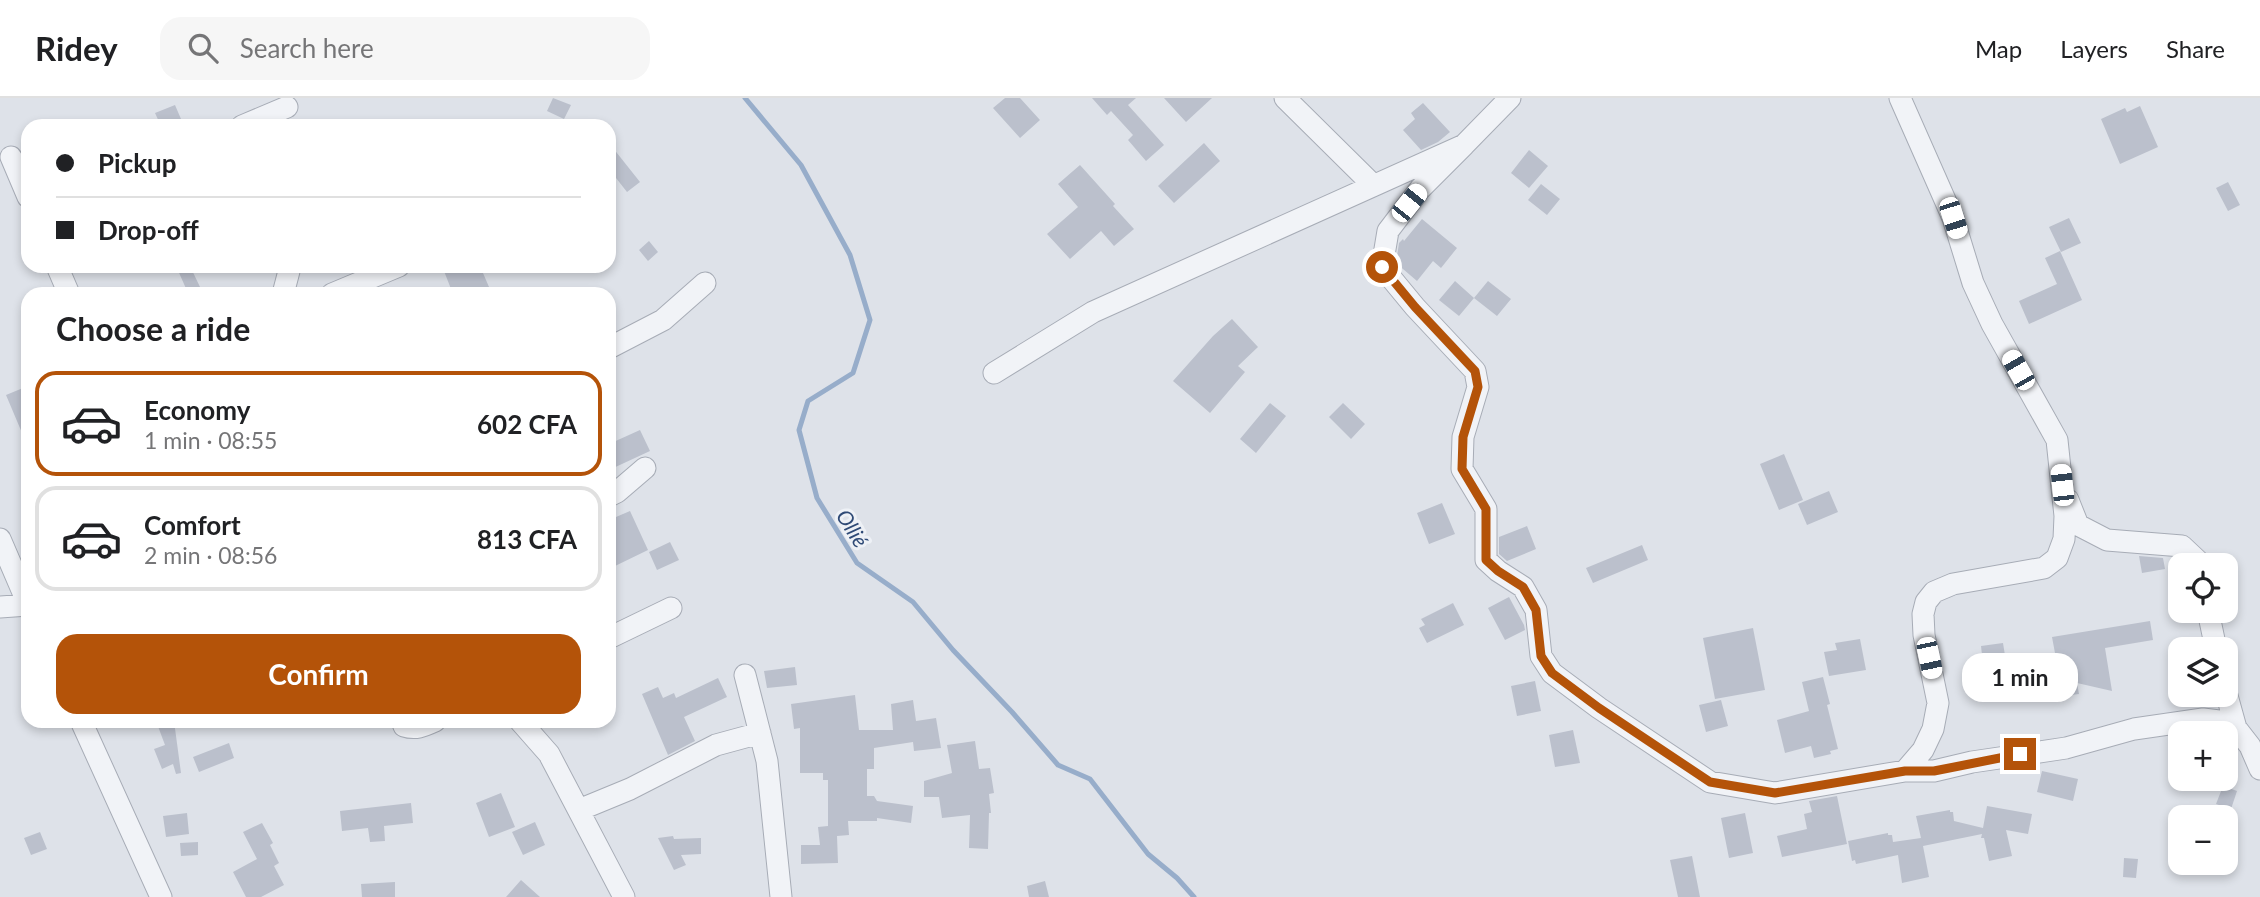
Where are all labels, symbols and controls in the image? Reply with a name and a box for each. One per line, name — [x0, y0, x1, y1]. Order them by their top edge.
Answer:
search box — [160, 17, 650, 80]
text: Ridey — [35, 28, 118, 68]
icon: search — [184, 29, 222, 67]
text: Search here — [240, 32, 374, 64]
text: Map — [1975, 34, 2022, 63]
text: Layers — [2060, 34, 2128, 63]
text: Share — [2166, 34, 2225, 63]
text: Pickup — [98, 147, 177, 179]
car — [1388, 180, 1431, 226]
car — [1937, 195, 1970, 241]
text: Drop-off — [98, 214, 199, 246]
route start — [1366, 251, 1398, 283]
text: Choose a ride — [56, 309, 250, 348]
car — [1999, 347, 2038, 393]
icon: car — [60, 392, 123, 455]
text: Economy — [144, 394, 250, 426]
text: 602 CFA — [477, 408, 577, 440]
text: 1 min · 08:55 — [144, 426, 277, 454]
car — [2050, 463, 2075, 507]
water label: Ollié — [832, 504, 874, 552]
icon: car — [60, 507, 123, 570]
text: Comfort — [144, 509, 241, 541]
text: 813 CFA — [477, 523, 577, 555]
text: 2 min · 08:56 — [144, 541, 277, 569]
map controls — [2168, 553, 2238, 875]
button: locate — [2168, 553, 2238, 623]
button: Confirm — [56, 634, 581, 714]
car — [1915, 635, 1944, 681]
button: layers — [2168, 637, 2238, 707]
callout: 1 min — [1962, 652, 2078, 702]
text: 1 min — [1991, 663, 2049, 691]
button: + — [2168, 721, 2238, 791]
route end — [2004, 738, 2036, 770]
button: − — [2168, 805, 2238, 875]

